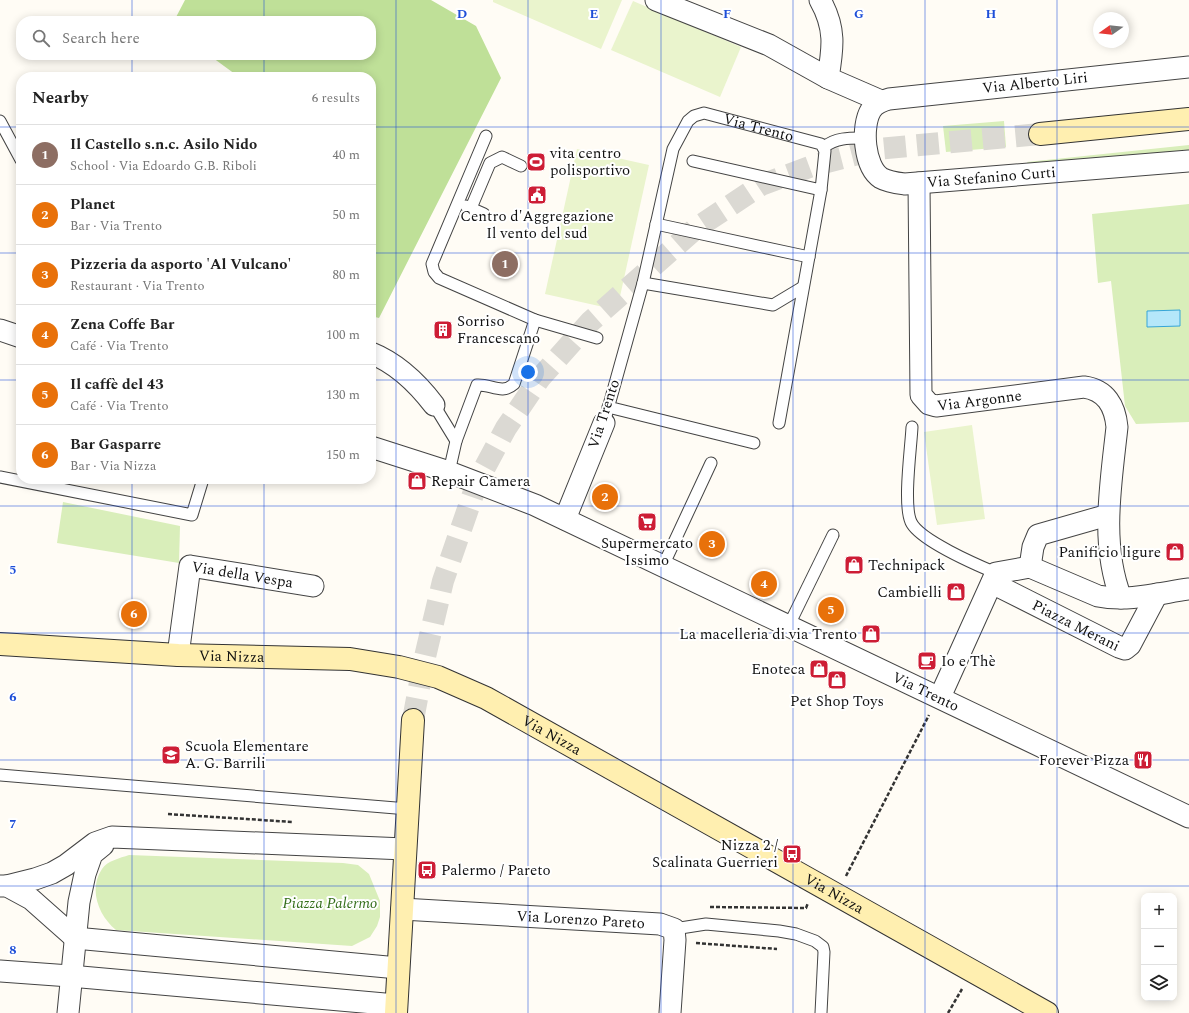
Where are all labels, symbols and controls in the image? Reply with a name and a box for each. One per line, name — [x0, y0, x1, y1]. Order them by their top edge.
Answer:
text: D — [457, 4, 467, 24]
text: E — [590, 4, 599, 24]
text: F — [723, 4, 731, 24]
text: G — [854, 4, 864, 24]
text: H — [986, 4, 997, 24]
north arrow — [1093, 12, 1129, 48]
search box — [16, 16, 376, 60]
icon: search — [30, 27, 52, 49]
text: Search here — [62, 27, 140, 50]
street label: Via Alberto Liri — [981, 66, 1089, 100]
text: Nearby — [32, 85, 88, 111]
text: 6 results — [312, 88, 360, 108]
street label: Via Trento — [721, 107, 796, 148]
text: Il Castello s.n.c. Asilo Nido — [70, 133, 257, 156]
place label: vita centro polisportivo — [549, 142, 630, 182]
text: 1 — [41, 145, 49, 165]
text: 40 m — [333, 145, 360, 165]
sports icon: vita centro polisportivo — [525, 151, 547, 173]
text: School · Via Edoardo G.B. Riboli — [70, 156, 257, 176]
street label: Via Stefanino Curti — [926, 160, 1057, 194]
public building icon: Centro d'Aggregazione Il vento del sud — [526, 184, 548, 206]
text: Planet — [70, 193, 115, 216]
text: 2 — [41, 205, 49, 225]
text: 50 m — [333, 205, 360, 225]
place label: Centro d'Aggregazione Il vento del sud — [460, 205, 614, 245]
text: Bar · Via Trento — [70, 216, 162, 236]
pin: 1 — [492, 249, 518, 279]
text: Pizzeria da asporto 'Al Vulcano' — [70, 253, 291, 276]
text: 3 — [41, 265, 49, 285]
text: 80 m — [333, 265, 360, 285]
text: Restaurant · Via Trento — [70, 276, 205, 296]
place label: Sorriso Francescano — [457, 310, 540, 350]
text: Zena Coffe Bar — [70, 313, 174, 336]
building icon: Sorriso Francescano — [432, 319, 454, 341]
text: 4 — [41, 325, 49, 345]
text: 100 m — [326, 325, 360, 345]
text: Café · Via Trento — [70, 336, 168, 356]
your location — [518, 362, 538, 382]
text: Il caffè del 43 — [70, 373, 164, 396]
street label: Via Trento — [582, 376, 626, 452]
street label: Via Argonne — [936, 384, 1023, 417]
text: 5 — [41, 385, 49, 405]
text: 130 m — [326, 385, 360, 405]
text: Café · Via Trento — [70, 396, 168, 416]
text: Bar Gasparre — [70, 433, 161, 456]
text: 6 — [41, 445, 49, 465]
text: 150 m — [326, 445, 360, 465]
text: Bar · Via Nizza — [70, 456, 156, 476]
shop icon: Repair Camera — [406, 470, 428, 492]
place label: Repair Camera — [431, 470, 531, 493]
pin: 2 — [592, 482, 618, 512]
supermarket icon: Supermercato Issimo — [636, 511, 658, 533]
pin: 3 — [699, 529, 725, 559]
place label: Supermercato Issimo — [601, 532, 693, 572]
place label: Panificio ligure — [1059, 541, 1161, 564]
shop icon: Panificio ligure — [1164, 541, 1186, 563]
shop icon: Technipack — [843, 554, 865, 576]
place label: Technipack — [868, 554, 945, 577]
street label: Via della Vespa — [190, 555, 296, 594]
text: 5 — [9, 560, 17, 580]
pin: 4 — [751, 569, 777, 599]
place label: Cambielli — [877, 581, 942, 604]
shop icon: Cambielli — [945, 581, 967, 603]
street label: Piazza Merani — [1028, 594, 1124, 657]
pin: 5 — [818, 595, 844, 625]
pin: 6 — [121, 599, 147, 629]
place label: La macelleria di via Trento — [679, 623, 857, 646]
shop icon: La macelleria di via Trento — [860, 623, 882, 645]
street label: Via Nizza — [199, 644, 265, 669]
cafe icon: Io e Thè — [916, 650, 938, 672]
place label: Io e Thè — [941, 650, 996, 673]
place label: Enoteca — [751, 658, 806, 681]
shop icon: Enoteca — [808, 658, 830, 680]
street label: Via Trento — [888, 666, 963, 717]
shop icon: Pet Shop Toys — [826, 669, 848, 691]
text: 6 — [9, 687, 17, 707]
place label: Pet Shop Toys — [790, 690, 884, 713]
street label: Via Nizza — [518, 709, 586, 761]
place label: Scuola Elementare A. G. Barrili — [185, 735, 309, 775]
school or university icon: Scuola Elementare A. G. Barrili — [160, 744, 182, 766]
place label: Forever Pizza — [1039, 749, 1130, 772]
restaurant icon: Forever Pizza — [1132, 749, 1154, 771]
text: 7 — [9, 814, 17, 834]
place label: Nizza 2 / Scalinata Guerrieri — [652, 834, 778, 874]
bus stop icon: Nizza 2 / Scalinata Guerrieri — [781, 843, 803, 865]
bus stop icon: Palermo / Pareto — [416, 859, 438, 881]
place label: Palermo / Pareto — [441, 859, 551, 882]
street label: Via Nizza — [800, 867, 869, 920]
park label: Piazza Palermo — [283, 892, 377, 915]
map controls — [1141, 893, 1177, 1001]
button: + — [1141, 893, 1177, 929]
street label: Via Lorenzo Pareto — [516, 904, 646, 935]
button: − — [1141, 929, 1177, 965]
text: 8 — [9, 940, 17, 960]
button: layers — [1141, 965, 1177, 1001]

